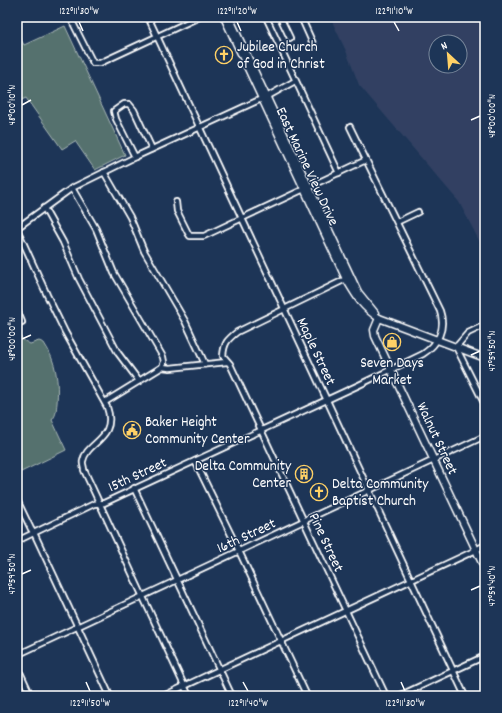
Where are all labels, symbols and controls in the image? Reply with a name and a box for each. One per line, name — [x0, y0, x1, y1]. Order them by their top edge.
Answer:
text: 122°11'30"W — [59, 5, 99, 19]
text: 122°11'20"W — [217, 5, 257, 19]
text: 122°11'10"W — [375, 5, 413, 19]
north arrow — [428, 34, 468, 74]
place label: Jubilee Church of God in Christ — [237, 37, 325, 76]
text: N — [439, 38, 451, 55]
church icon: Jubilee Church of God in Christ — [214, 45, 234, 65]
text: 48°00'10"N — [6, 85, 20, 125]
text: 48°00'00"N — [486, 94, 500, 138]
street label: East Marine View Drive — [269, 104, 344, 230]
street label: Maple Street — [290, 314, 341, 390]
text: 48°00'00"N — [6, 317, 20, 361]
text: 47°59'50"N — [486, 330, 500, 371]
shop icon: Seven Days Market — [382, 332, 402, 352]
place label: Seven Days Market — [360, 353, 424, 392]
street label: Walnut Street — [410, 399, 463, 479]
place label: Baker Height Community Center — [145, 412, 250, 451]
public building icon: Baker Height Community Center — [122, 420, 142, 440]
street label: 15th Street — [105, 452, 171, 499]
place label: Delta Community Center — [195, 456, 292, 495]
building icon: Delta Community Center — [294, 464, 314, 484]
place label: Delta Community Baptist Church — [332, 474, 429, 513]
church icon: Delta Community Baptist Church — [309, 482, 329, 502]
street label: Pine Street — [302, 510, 349, 576]
street label: 16th Street — [214, 513, 280, 560]
text: 47°59'50"N — [6, 553, 20, 594]
text: 47°59'40"N — [486, 566, 500, 606]
text: 122°11'50"W — [70, 697, 110, 711]
text: 122°11'40"W — [228, 697, 268, 711]
text: 122°11'30"W — [385, 697, 425, 711]

